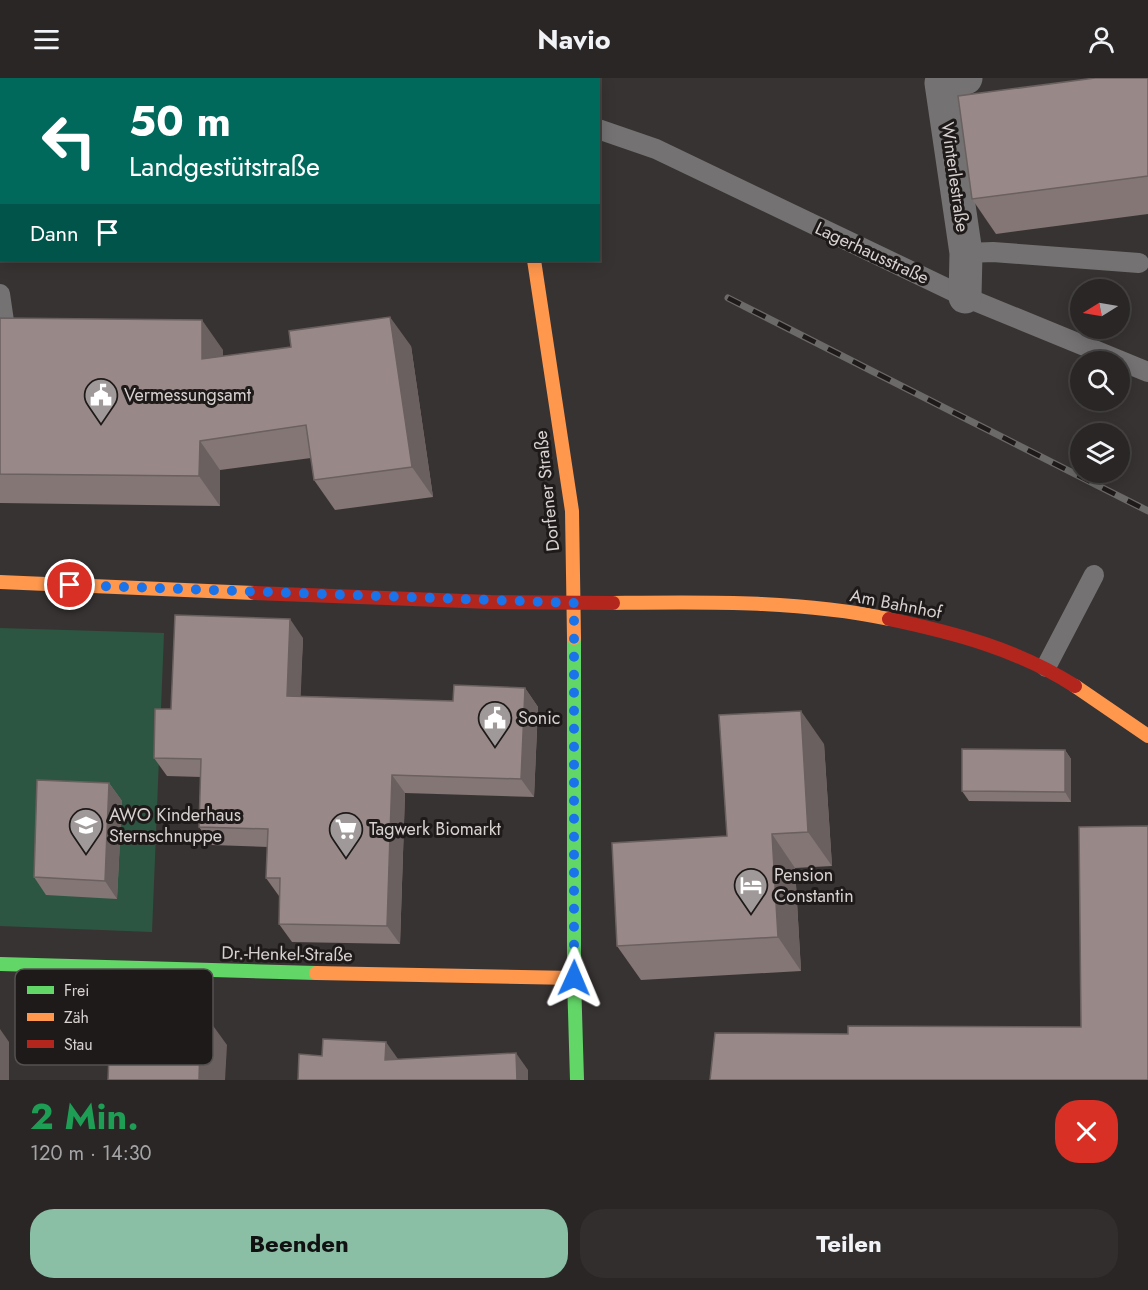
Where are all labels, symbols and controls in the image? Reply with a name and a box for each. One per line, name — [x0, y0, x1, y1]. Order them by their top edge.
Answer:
text: Navio — [537, 20, 611, 59]
icon: menu — [30, 23, 63, 56]
icon: person — [1085, 23, 1118, 56]
text: 50 m — [129, 91, 231, 152]
icon: left — [30, 102, 108, 180]
street label: Winterlestraße — [934, 120, 976, 234]
text: Landgestütstraße — [129, 147, 320, 186]
street label: Lagerhausstraße — [811, 215, 933, 291]
icon: arrive — [91, 216, 124, 249]
text: Dann — [30, 217, 79, 249]
north arrow — [1070, 279, 1130, 339]
map controls — [1070, 279, 1130, 483]
button: search — [1070, 351, 1130, 411]
public building icon: Vermessungsamt — [83, 377, 119, 424]
place label: Vermessungsamt — [124, 382, 252, 408]
button: layers — [1070, 423, 1130, 483]
street label: Dorfener Straße — [528, 429, 566, 553]
pin — [44, 559, 95, 610]
icon: arrive — [53, 568, 86, 601]
street label: Am Bahnhof — [848, 582, 945, 626]
public building icon: Sonic — [477, 700, 513, 747]
place label: Sonic — [518, 705, 560, 731]
place label: AWO Kinderhaus Sternschnuppe — [109, 802, 241, 849]
school or university icon: AWO Kinderhaus Sternschnuppe — [68, 807, 104, 854]
supermarket icon: Tagwerk Biomarkt — [328, 811, 364, 858]
place label: Tagwerk Biomarkt — [369, 816, 502, 842]
place label: Pension Constantin — [774, 862, 854, 909]
hotel icon: Pension Constantin — [733, 867, 769, 914]
street label: Dr.-Henkel-Straße — [221, 940, 353, 968]
position arrow — [542, 946, 606, 1010]
legend — [15, 969, 213, 1065]
text: Frei — [64, 979, 89, 1002]
text: Zäh — [64, 1006, 89, 1029]
text: Stau — [64, 1033, 93, 1056]
text: 2 Min. — [30, 1090, 139, 1142]
button: close — [1055, 1100, 1118, 1163]
text: 120 m · 14:30 — [30, 1139, 152, 1168]
button: Beenden — [30, 1209, 568, 1278]
button: Teilen — [580, 1209, 1118, 1278]

